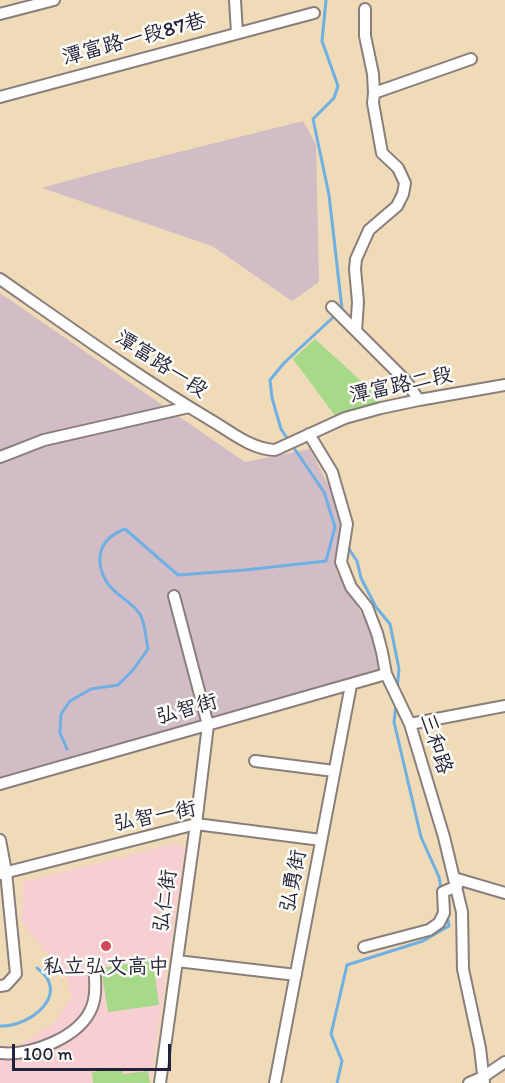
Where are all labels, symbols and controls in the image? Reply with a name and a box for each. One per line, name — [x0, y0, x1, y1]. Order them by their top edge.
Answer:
street label: 潭富路一段87巷 — [59, 9, 209, 71]
street label: 潭富路一段 — [110, 326, 212, 404]
street label: 潭富路二段 — [347, 363, 455, 409]
street label: 弘智街 — [153, 689, 221, 731]
street label: 三和路 — [413, 710, 457, 778]
street label: 弘智一街 — [111, 797, 199, 837]
street label: 弘勇街 — [276, 848, 312, 914]
street label: 弘仁街 — [149, 868, 183, 934]
marker: 私立弘文高中 — [99, 939, 113, 953]
place label: 私立弘文高中 — [43, 955, 169, 981]
scale bar — [15, 1032, 174, 1070]
text: 100 m — [23, 1043, 73, 1065]

